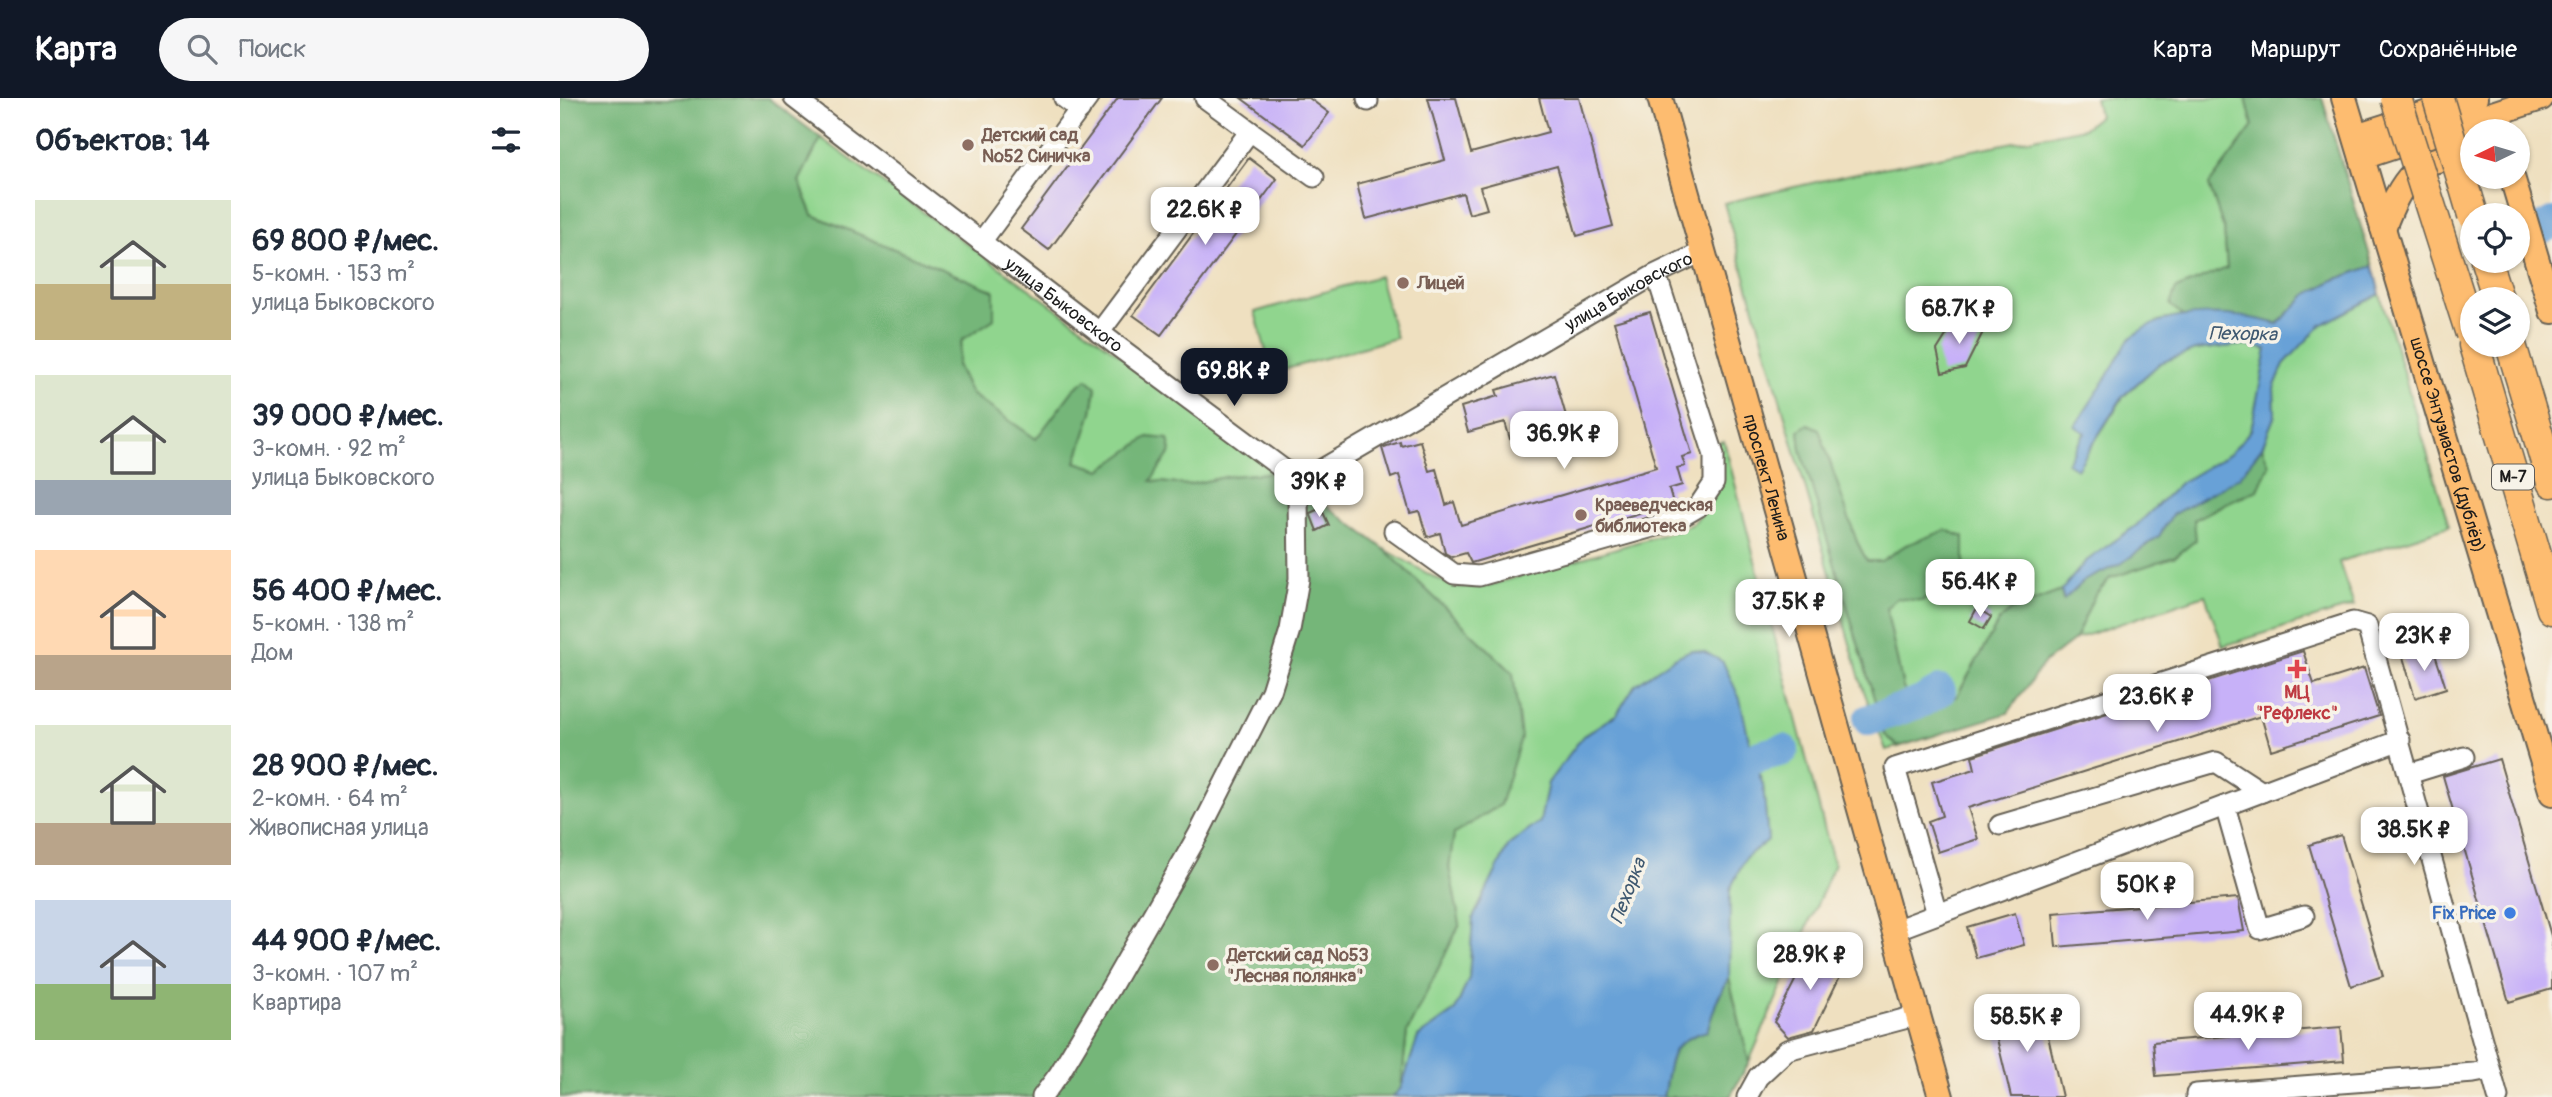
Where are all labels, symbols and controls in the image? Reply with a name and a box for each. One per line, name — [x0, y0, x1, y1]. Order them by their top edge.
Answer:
search box — [159, 18, 649, 81]
text: Карта — [35, 29, 117, 70]
icon: search — [183, 30, 221, 68]
text: Поиск — [239, 33, 307, 65]
text: Карта — [2153, 35, 2212, 64]
text: Маршрут — [2250, 35, 2341, 64]
text: Сохранённые — [2379, 35, 2517, 64]
north arrow — [2460, 119, 2530, 189]
map controls — [2460, 119, 2530, 357]
icon: filters — [487, 121, 525, 159]
text: Объектов: 14 — [35, 122, 210, 159]
place label: Детский сад №52 Синичка — [981, 124, 1091, 168]
marker: Детский сад №52 Синичка — [960, 137, 976, 153]
pin: 22.6K ₽ — [1140, 188, 1270, 247]
text: 22.6K ₽ — [1167, 195, 1243, 224]
button: locate — [2460, 203, 2530, 273]
text: 69 800 ₽/мес. — [252, 222, 439, 259]
icon: home — [91, 228, 175, 312]
street label: улица Быковского — [1560, 247, 1697, 337]
street label: улица Быковского — [999, 252, 1128, 358]
text: 5-комн. · 153 m² — [252, 259, 415, 288]
place label: Лицей — [1416, 272, 1465, 295]
marker: Лицей — [1395, 275, 1411, 291]
pin: 68.7K ₽ — [1894, 286, 2024, 346]
button: layers — [2460, 287, 2530, 357]
text: улица Быковского — [252, 288, 434, 317]
text: 68.7K ₽ — [1922, 294, 1996, 323]
water label: Пехорка — [2209, 321, 2278, 347]
street label: шоссе Энтузиастов (дублёр) — [2405, 334, 2491, 555]
pin: 69.8K ₽ — [1169, 348, 1299, 408]
text: 69.8K ₽ — [1197, 356, 1271, 385]
text: 39 000 ₽/мес. — [252, 397, 444, 434]
icon: home — [91, 403, 175, 487]
street label: проспект Ленина — [1738, 411, 1795, 543]
pin: 36.9K ₽ — [1499, 412, 1629, 471]
text: 36.9K ₽ — [1526, 419, 1602, 448]
text: 3-комн. · 92 m² — [252, 434, 406, 463]
pin: 39K ₽ — [1270, 460, 1368, 519]
text: улица Быковского — [252, 463, 434, 492]
road number: М-7 — [2492, 464, 2534, 490]
text: 39K ₽ — [1290, 467, 1348, 496]
place label: Краеведческая библиотека — [1595, 494, 1713, 538]
marker: Краеведческая библиотека — [1573, 507, 1589, 523]
pin: 56.4K ₽ — [1915, 560, 2045, 619]
text: 56.4K ₽ — [1942, 567, 2018, 596]
text: 56 400 ₽/мес. — [252, 572, 442, 609]
icon: home — [91, 578, 175, 662]
pin: 37.5K ₽ — [1724, 580, 1854, 639]
text: 37.5K ₽ — [1751, 587, 1827, 616]
text: 5-комн. · 138 m² — [252, 609, 414, 638]
pin: 23K ₽ — [2375, 614, 2473, 673]
text: 23K ₽ — [2395, 621, 2453, 650]
text: Дом — [252, 638, 293, 667]
marker: МЦ "Рефлекс" — [2287, 659, 2307, 679]
pin: 23.6K ₽ — [2092, 674, 2222, 734]
place label: МЦ "Рефлекс" — [2256, 681, 2338, 725]
text: 23.6K ₽ — [2119, 682, 2195, 711]
text: 28 900 ₽/мес. — [252, 747, 438, 784]
icon: home — [91, 753, 175, 837]
text: 2-комн. · 64 m² — [252, 784, 408, 813]
pin: 38.5K ₽ — [2349, 808, 2479, 867]
text: Живописная улица — [252, 813, 429, 842]
text: 38.5K ₽ — [2377, 815, 2451, 844]
water label: Пехорка — [1605, 854, 1652, 927]
pin: 50K ₽ — [2098, 862, 2196, 922]
text: 50K ₽ — [2117, 870, 2177, 899]
place label: Fix Price — [2432, 902, 2497, 925]
marker: Fix Price — [2502, 905, 2518, 921]
text: 44 900 ₽/мес. — [252, 922, 441, 959]
icon: home — [91, 928, 175, 1012]
pin: 28.9K ₽ — [1745, 932, 1875, 992]
text: 28.9K ₽ — [1773, 940, 1847, 969]
place label: Детский сад №53 "Лесная полянка" — [1226, 944, 1369, 988]
marker: Детский сад №53 "Лесная полянка" — [1205, 957, 1221, 973]
text: 3-комн. · 107 m² — [252, 959, 418, 988]
text: Квартира — [252, 988, 341, 1017]
pin: 44.9K ₽ — [2183, 992, 2313, 1052]
pin: 58.5K ₽ — [1962, 995, 2092, 1054]
text: 44.9K ₽ — [2210, 1000, 2286, 1029]
text: 58.5K ₽ — [1990, 1002, 2064, 1031]

